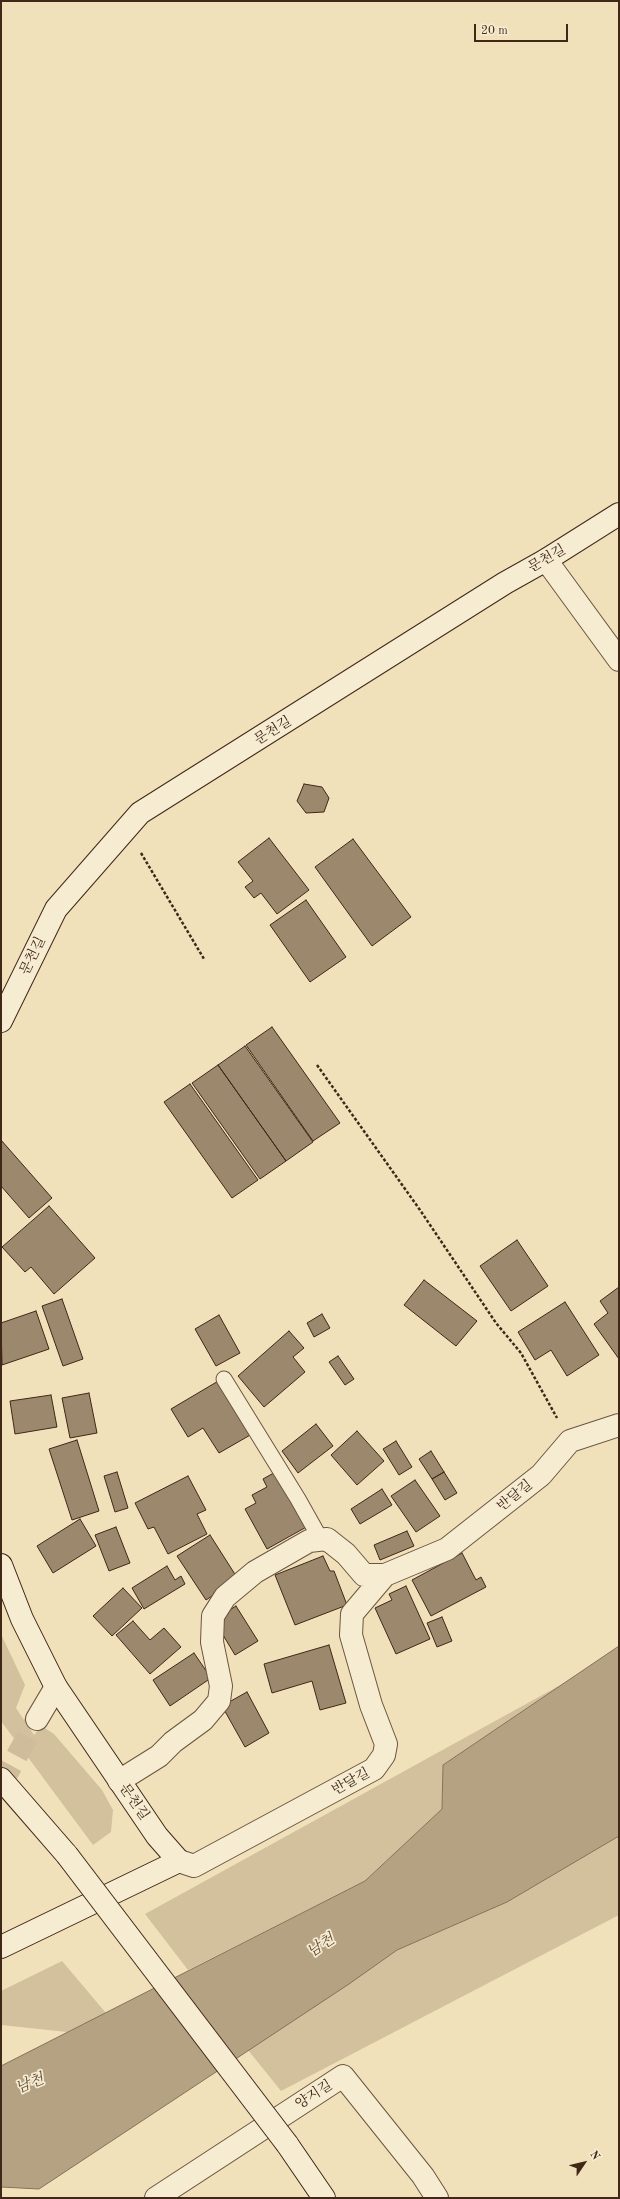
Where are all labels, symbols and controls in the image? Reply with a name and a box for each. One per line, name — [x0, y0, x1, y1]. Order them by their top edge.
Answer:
scale bar — [476, 16, 570, 42]
text: 20 m — [481, 25, 508, 37]
street label: 문천길 — [525, 542, 569, 576]
street label: 문천길 — [251, 713, 295, 749]
street label: 문천길 — [17, 934, 49, 978]
street label: 반달길 — [494, 1477, 536, 1515]
street label: 반달길 — [329, 1765, 373, 1799]
street label: 문천길 — [115, 1781, 153, 1823]
water label: 남천 — [304, 1931, 338, 1961]
water label: 남천 — [13, 2070, 47, 2098]
street label: 양지길 — [292, 2077, 336, 2113]
north arrow — [564, 2143, 604, 2183]
text: N — [587, 2149, 601, 2162]

